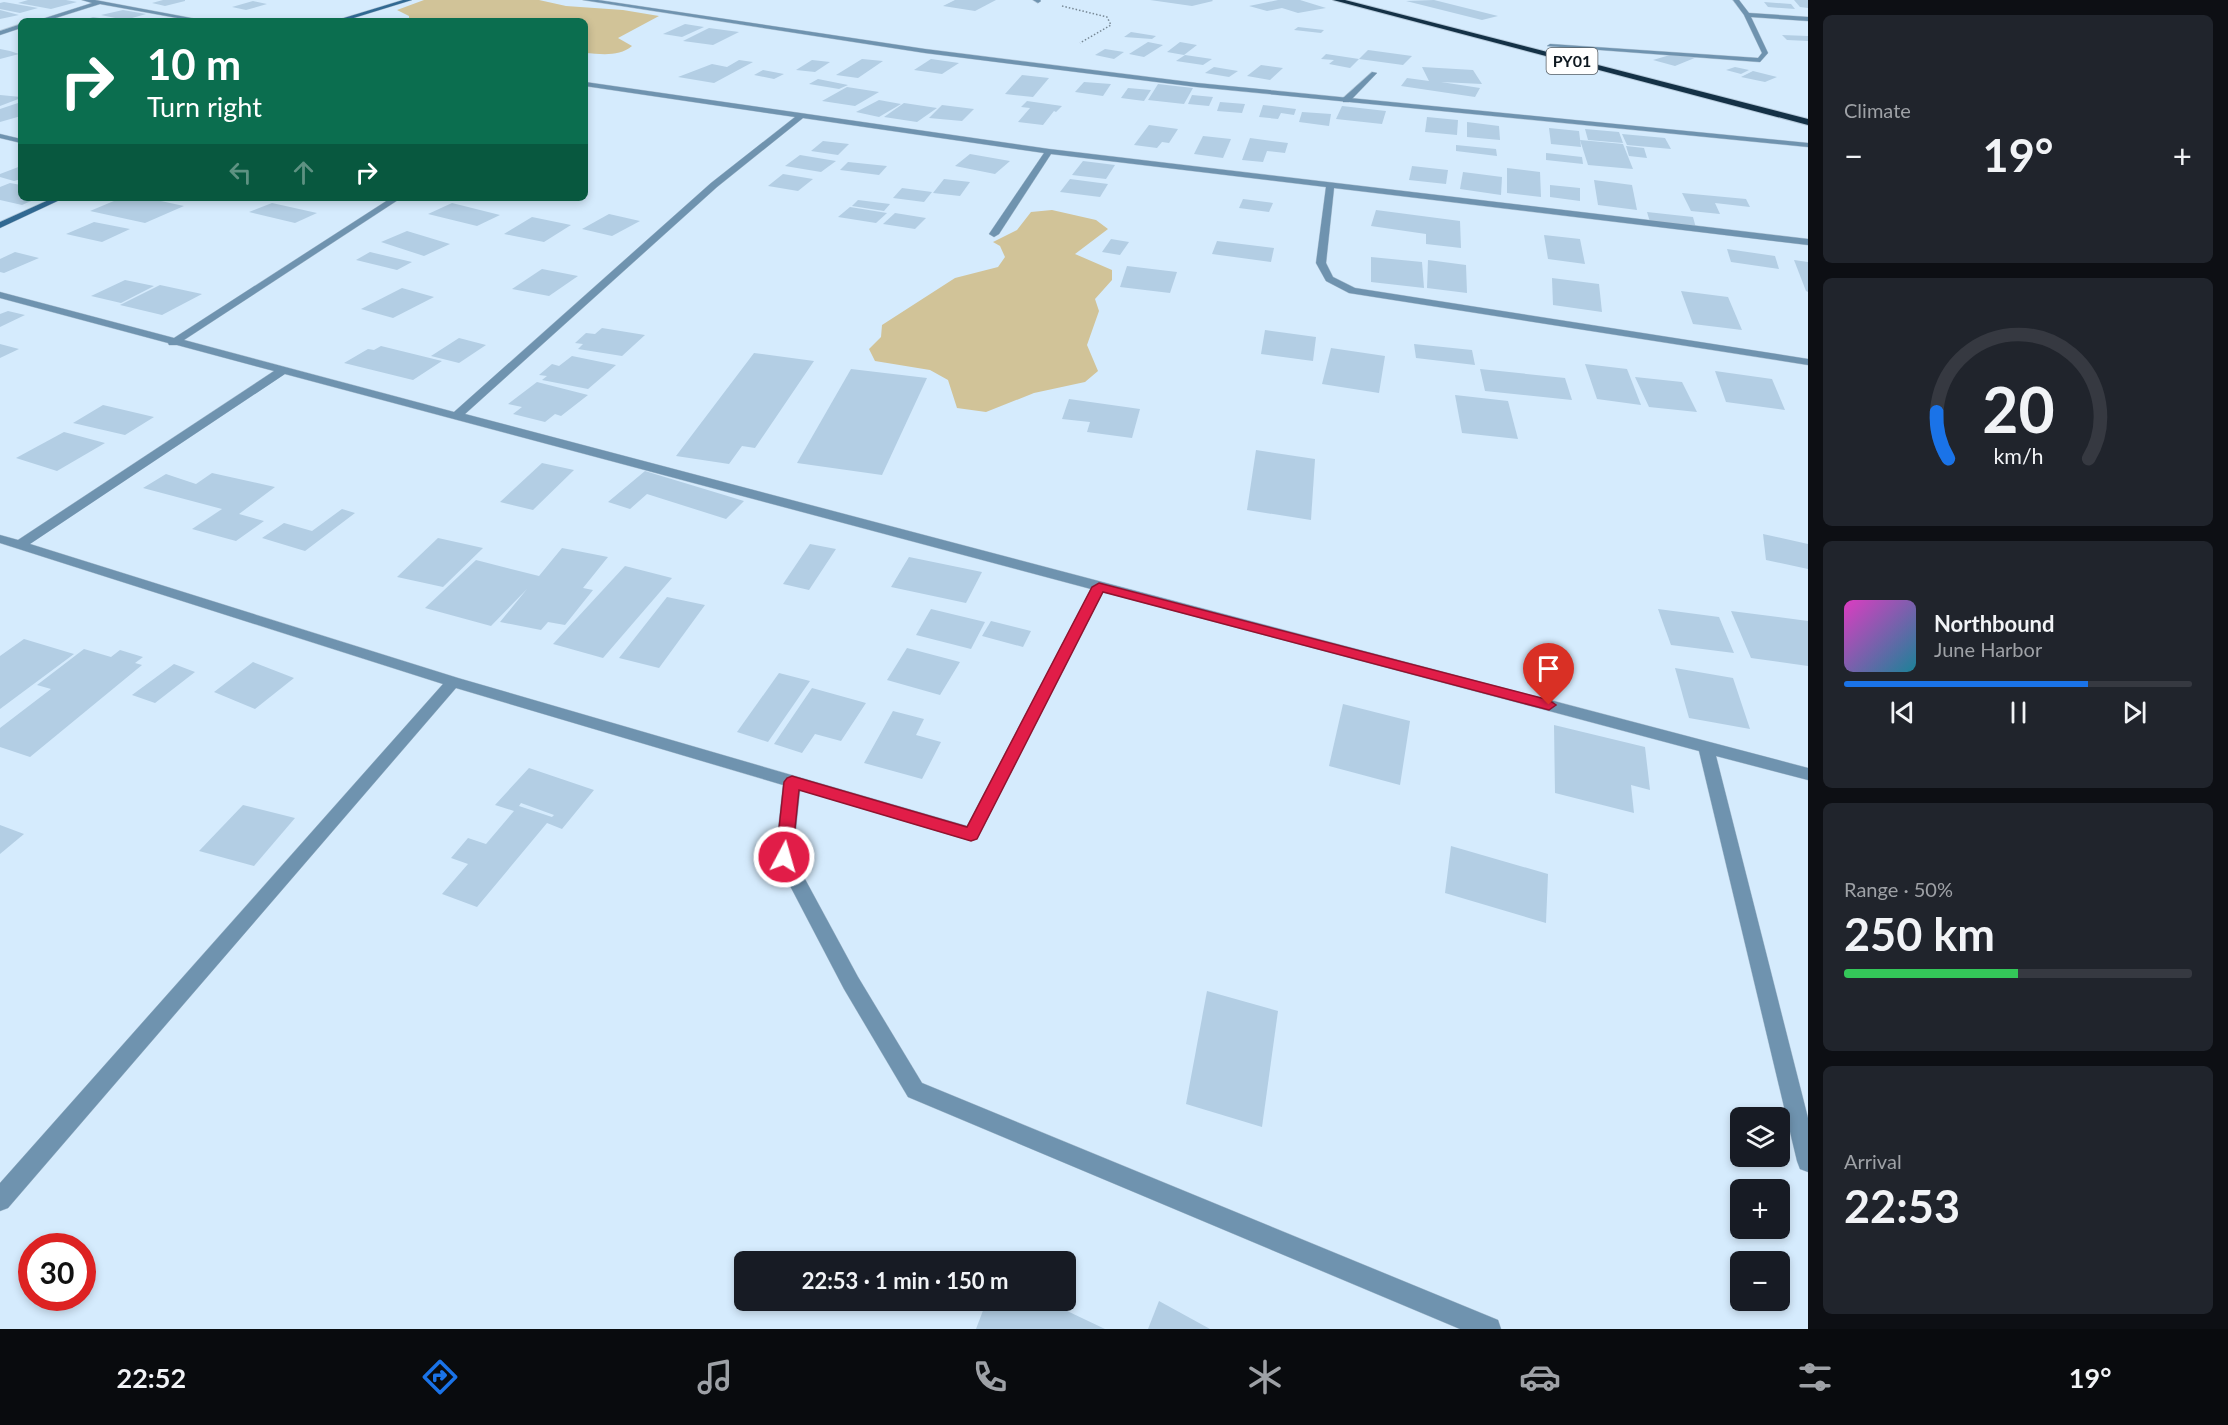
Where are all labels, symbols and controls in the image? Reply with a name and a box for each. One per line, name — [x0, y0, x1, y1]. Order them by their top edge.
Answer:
text: 10 m — [147, 39, 241, 89]
icon: right — [48, 42, 126, 120]
road number: PY01 — [1546, 48, 1598, 74]
text: Turn right — [147, 90, 262, 123]
text: Climate — [1844, 98, 1911, 122]
text: 19° — [1983, 128, 2053, 182]
text: − — [1844, 135, 1863, 175]
text: + — [2173, 135, 2192, 175]
icon: left — [224, 156, 257, 189]
icon: ahead — [287, 156, 320, 189]
icon: right — [350, 156, 383, 189]
text: 20 — [1982, 371, 2054, 446]
text: km/h — [1993, 443, 2043, 469]
text: Northbound — [1934, 610, 2054, 637]
text: June Harbor — [1934, 637, 2042, 661]
pin — [1523, 643, 1574, 705]
icon: arrive — [1532, 652, 1565, 685]
icon: previous — [1886, 696, 1919, 729]
icon: pause — [2002, 696, 2035, 729]
icon: next — [2118, 696, 2151, 729]
position arrow — [752, 825, 816, 889]
text: Range · 50% — [1844, 877, 1953, 901]
text: 250 km — [1844, 907, 1995, 961]
map controls — [1730, 1107, 1790, 1311]
button: layers — [1730, 1107, 1790, 1167]
text: Arrival — [1844, 1149, 1902, 1173]
button: + — [1730, 1179, 1790, 1239]
text: 22:53 — [1844, 1179, 1960, 1233]
speed limit sign: 30 — [18, 1233, 96, 1311]
button: − — [1730, 1251, 1790, 1311]
text: 22:53 · 1 min · 150 m — [802, 1267, 1008, 1294]
icon: directions — [419, 1356, 461, 1398]
icon: music — [694, 1356, 736, 1398]
icon: phone — [969, 1356, 1011, 1398]
icon: climate — [1244, 1356, 1286, 1398]
icon: car — [1519, 1356, 1561, 1398]
icon: filters — [1794, 1356, 1836, 1398]
text: 22:52 — [116, 1361, 186, 1394]
text: 19° — [2069, 1361, 2111, 1394]

